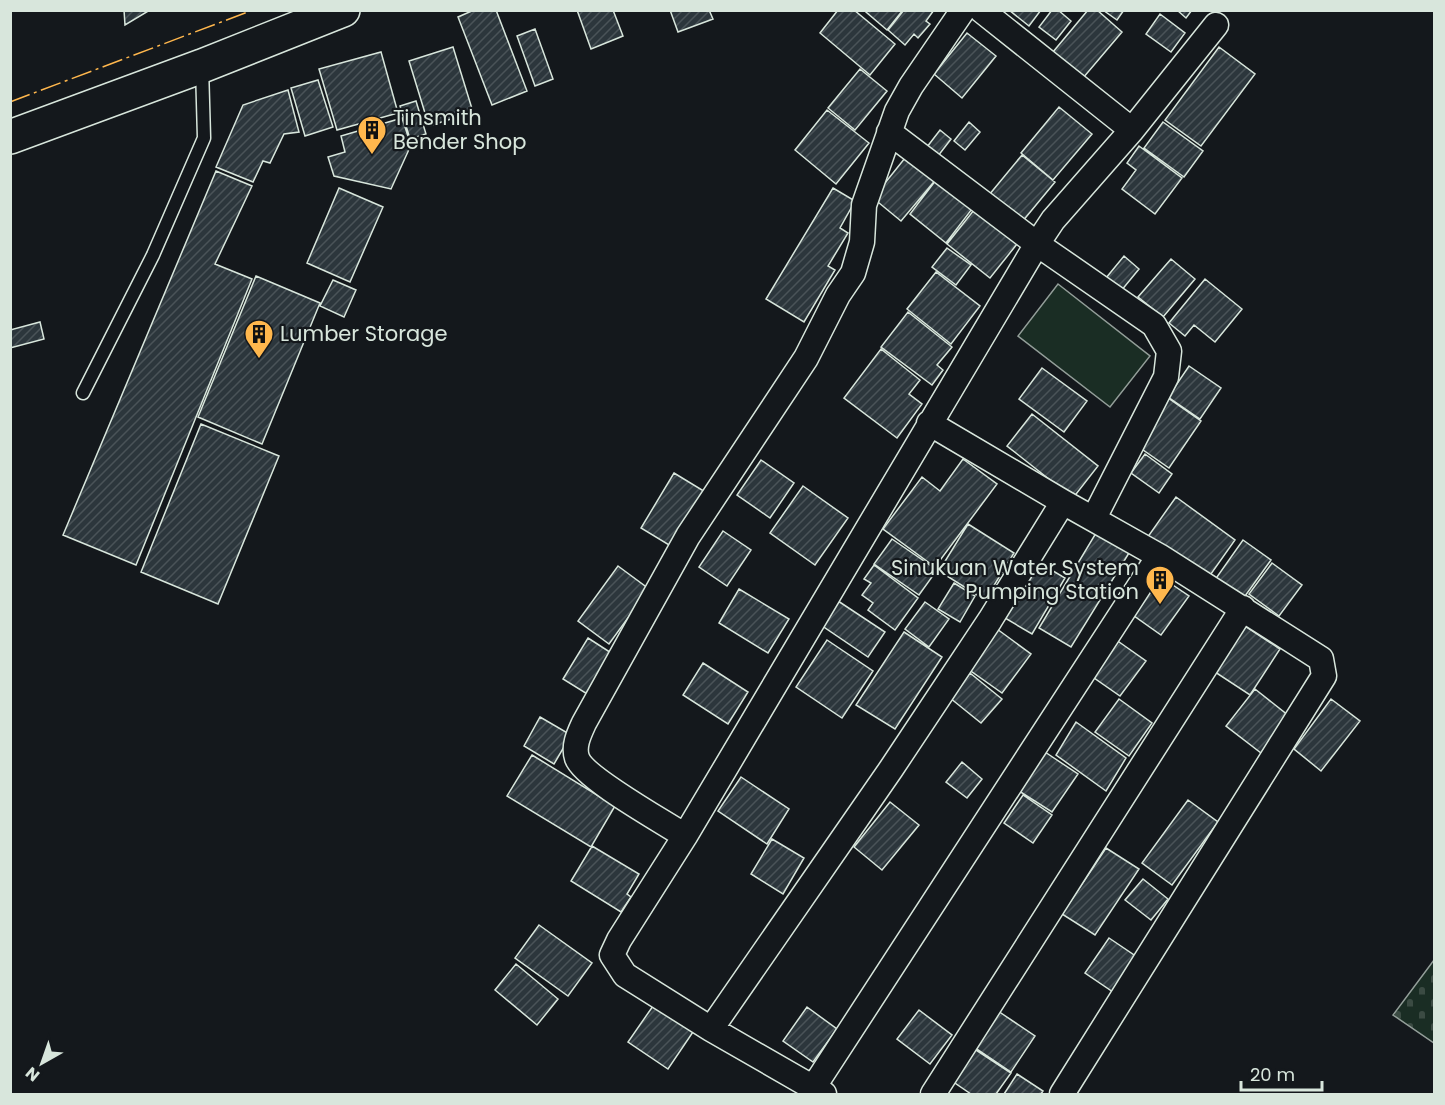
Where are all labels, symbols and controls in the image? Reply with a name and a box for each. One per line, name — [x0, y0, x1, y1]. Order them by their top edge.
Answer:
place label: Tinsmith Bender Shop — [393, 103, 526, 156]
building icon: Tinsmith Bender Shop — [356, 114, 388, 156]
building icon: Lumber Storage — [243, 318, 275, 360]
place label: Lumber Storage — [280, 319, 447, 348]
place label: Sinukuan Water System Pumping Station — [891, 553, 1139, 606]
building icon: Sinukuan Water System Pumping Station — [1144, 564, 1176, 606]
north arrow — [12, 1033, 72, 1093]
scale bar — [1241, 1054, 1322, 1092]
text: N — [21, 1061, 45, 1087]
text: 20 m — [1250, 1062, 1295, 1087]

